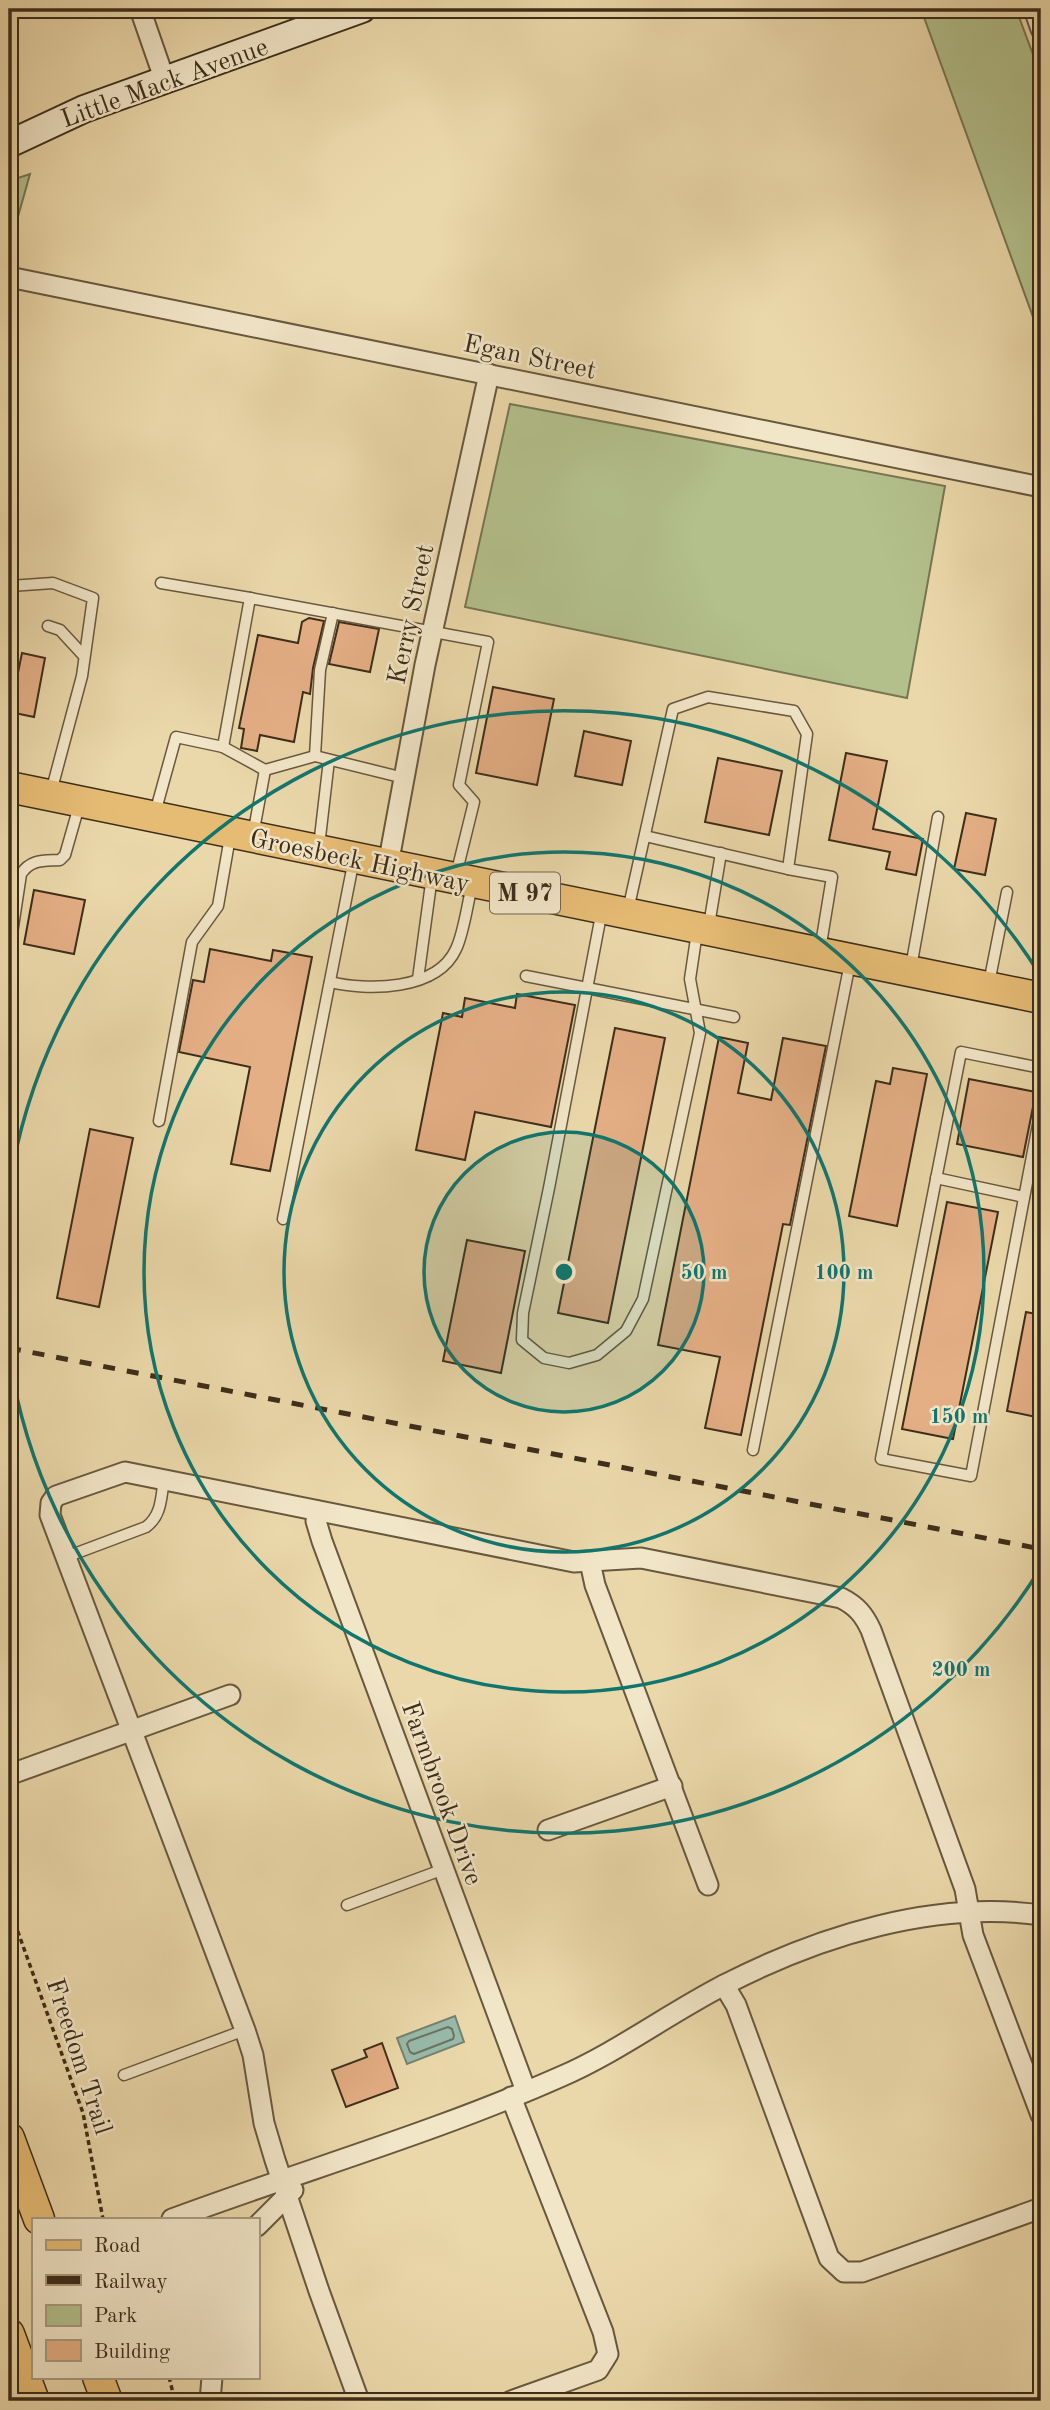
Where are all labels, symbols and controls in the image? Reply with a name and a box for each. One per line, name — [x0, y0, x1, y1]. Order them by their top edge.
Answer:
street label: Little Mack Avenue — [58, 34, 272, 133]
street label: Egan Street — [461, 331, 598, 385]
street label: Kerry Street — [384, 542, 440, 687]
street label: Groesbeck Highway — [247, 826, 472, 898]
road number: M 97 — [490, 872, 560, 914]
centre of rings — [552, 1260, 576, 1284]
text: 50 m — [680, 1263, 728, 1284]
text: 100 m — [814, 1263, 874, 1284]
text: 150 m — [929, 1407, 989, 1428]
text: 200 m — [931, 1660, 991, 1681]
street label: Farmbrook Drive — [396, 1699, 486, 1889]
street label: Freedom Trail — [41, 1975, 116, 2138]
legend — [32, 2218, 259, 2378]
text: Road — [94, 2236, 141, 2257]
text: Railway — [94, 2272, 168, 2293]
text: Park — [94, 2306, 137, 2327]
text: Building — [94, 2342, 171, 2363]

